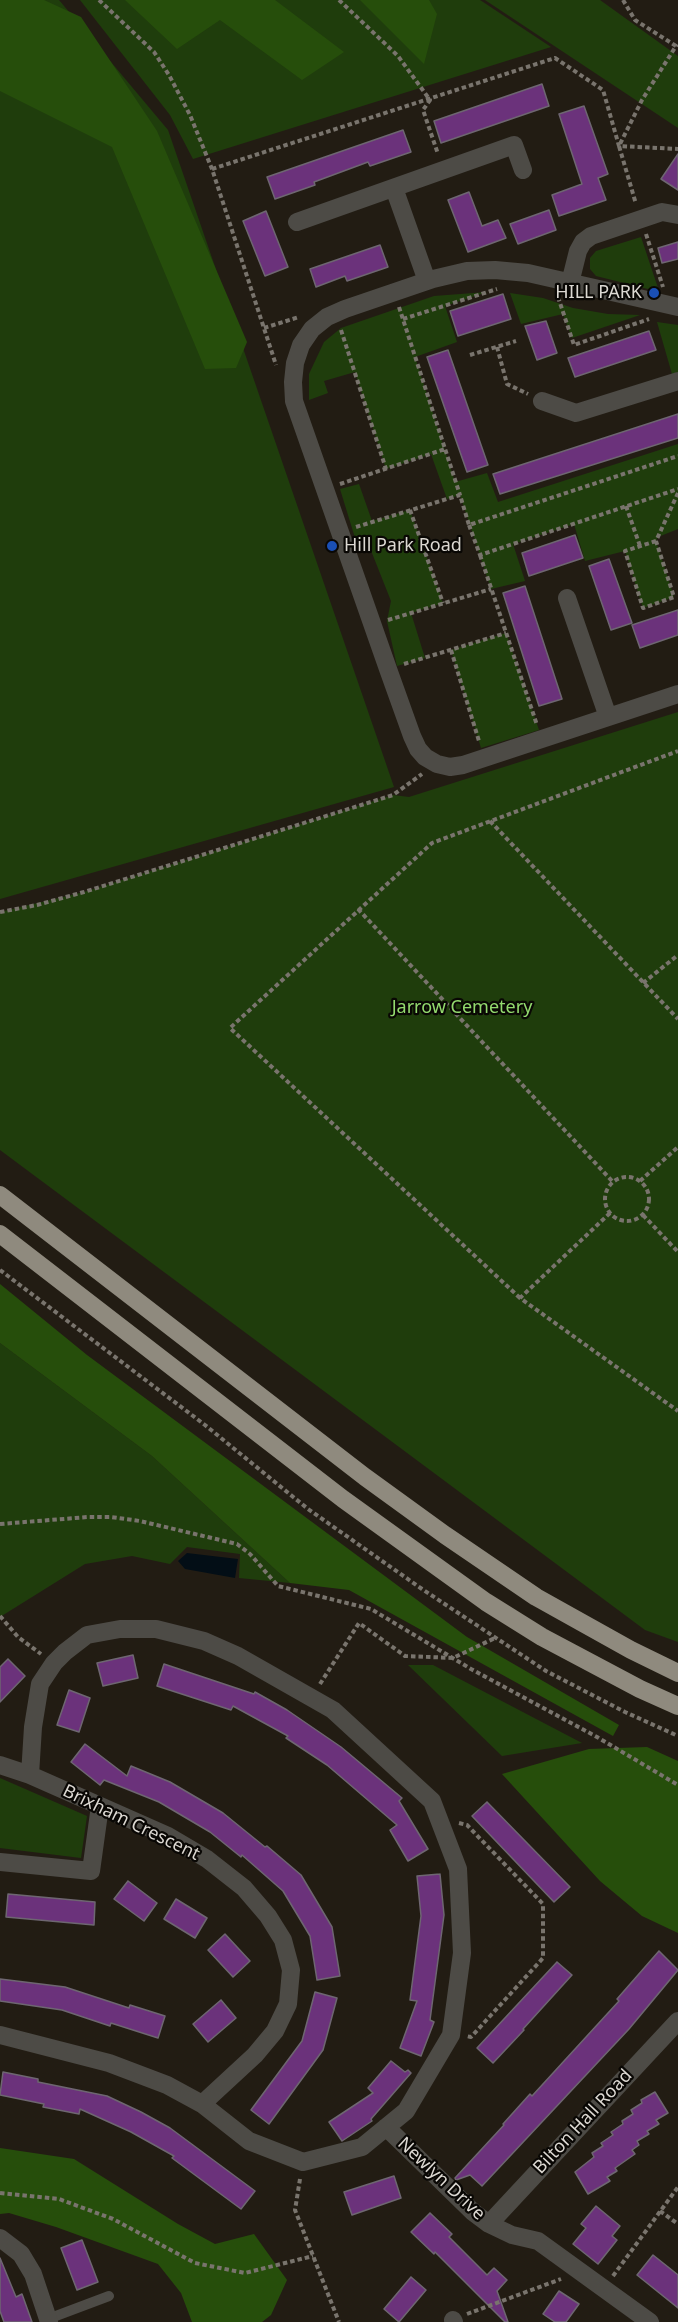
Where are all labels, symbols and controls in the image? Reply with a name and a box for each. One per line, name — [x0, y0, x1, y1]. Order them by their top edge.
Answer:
place label: HILL PARK — [555, 282, 642, 304]
marker: HILL PARK — [647, 286, 661, 300]
place label: Hill Park Road — [344, 535, 462, 557]
marker: Hill Park Road — [325, 539, 339, 553]
park label: Jarrow Cemetery — [392, 997, 532, 1019]
street label: Brixham Crescent — [59, 1780, 203, 1866]
street label: Bilton Hall Road — [529, 2065, 637, 2179]
street label: Newlyn Drive — [393, 2133, 489, 2225]

